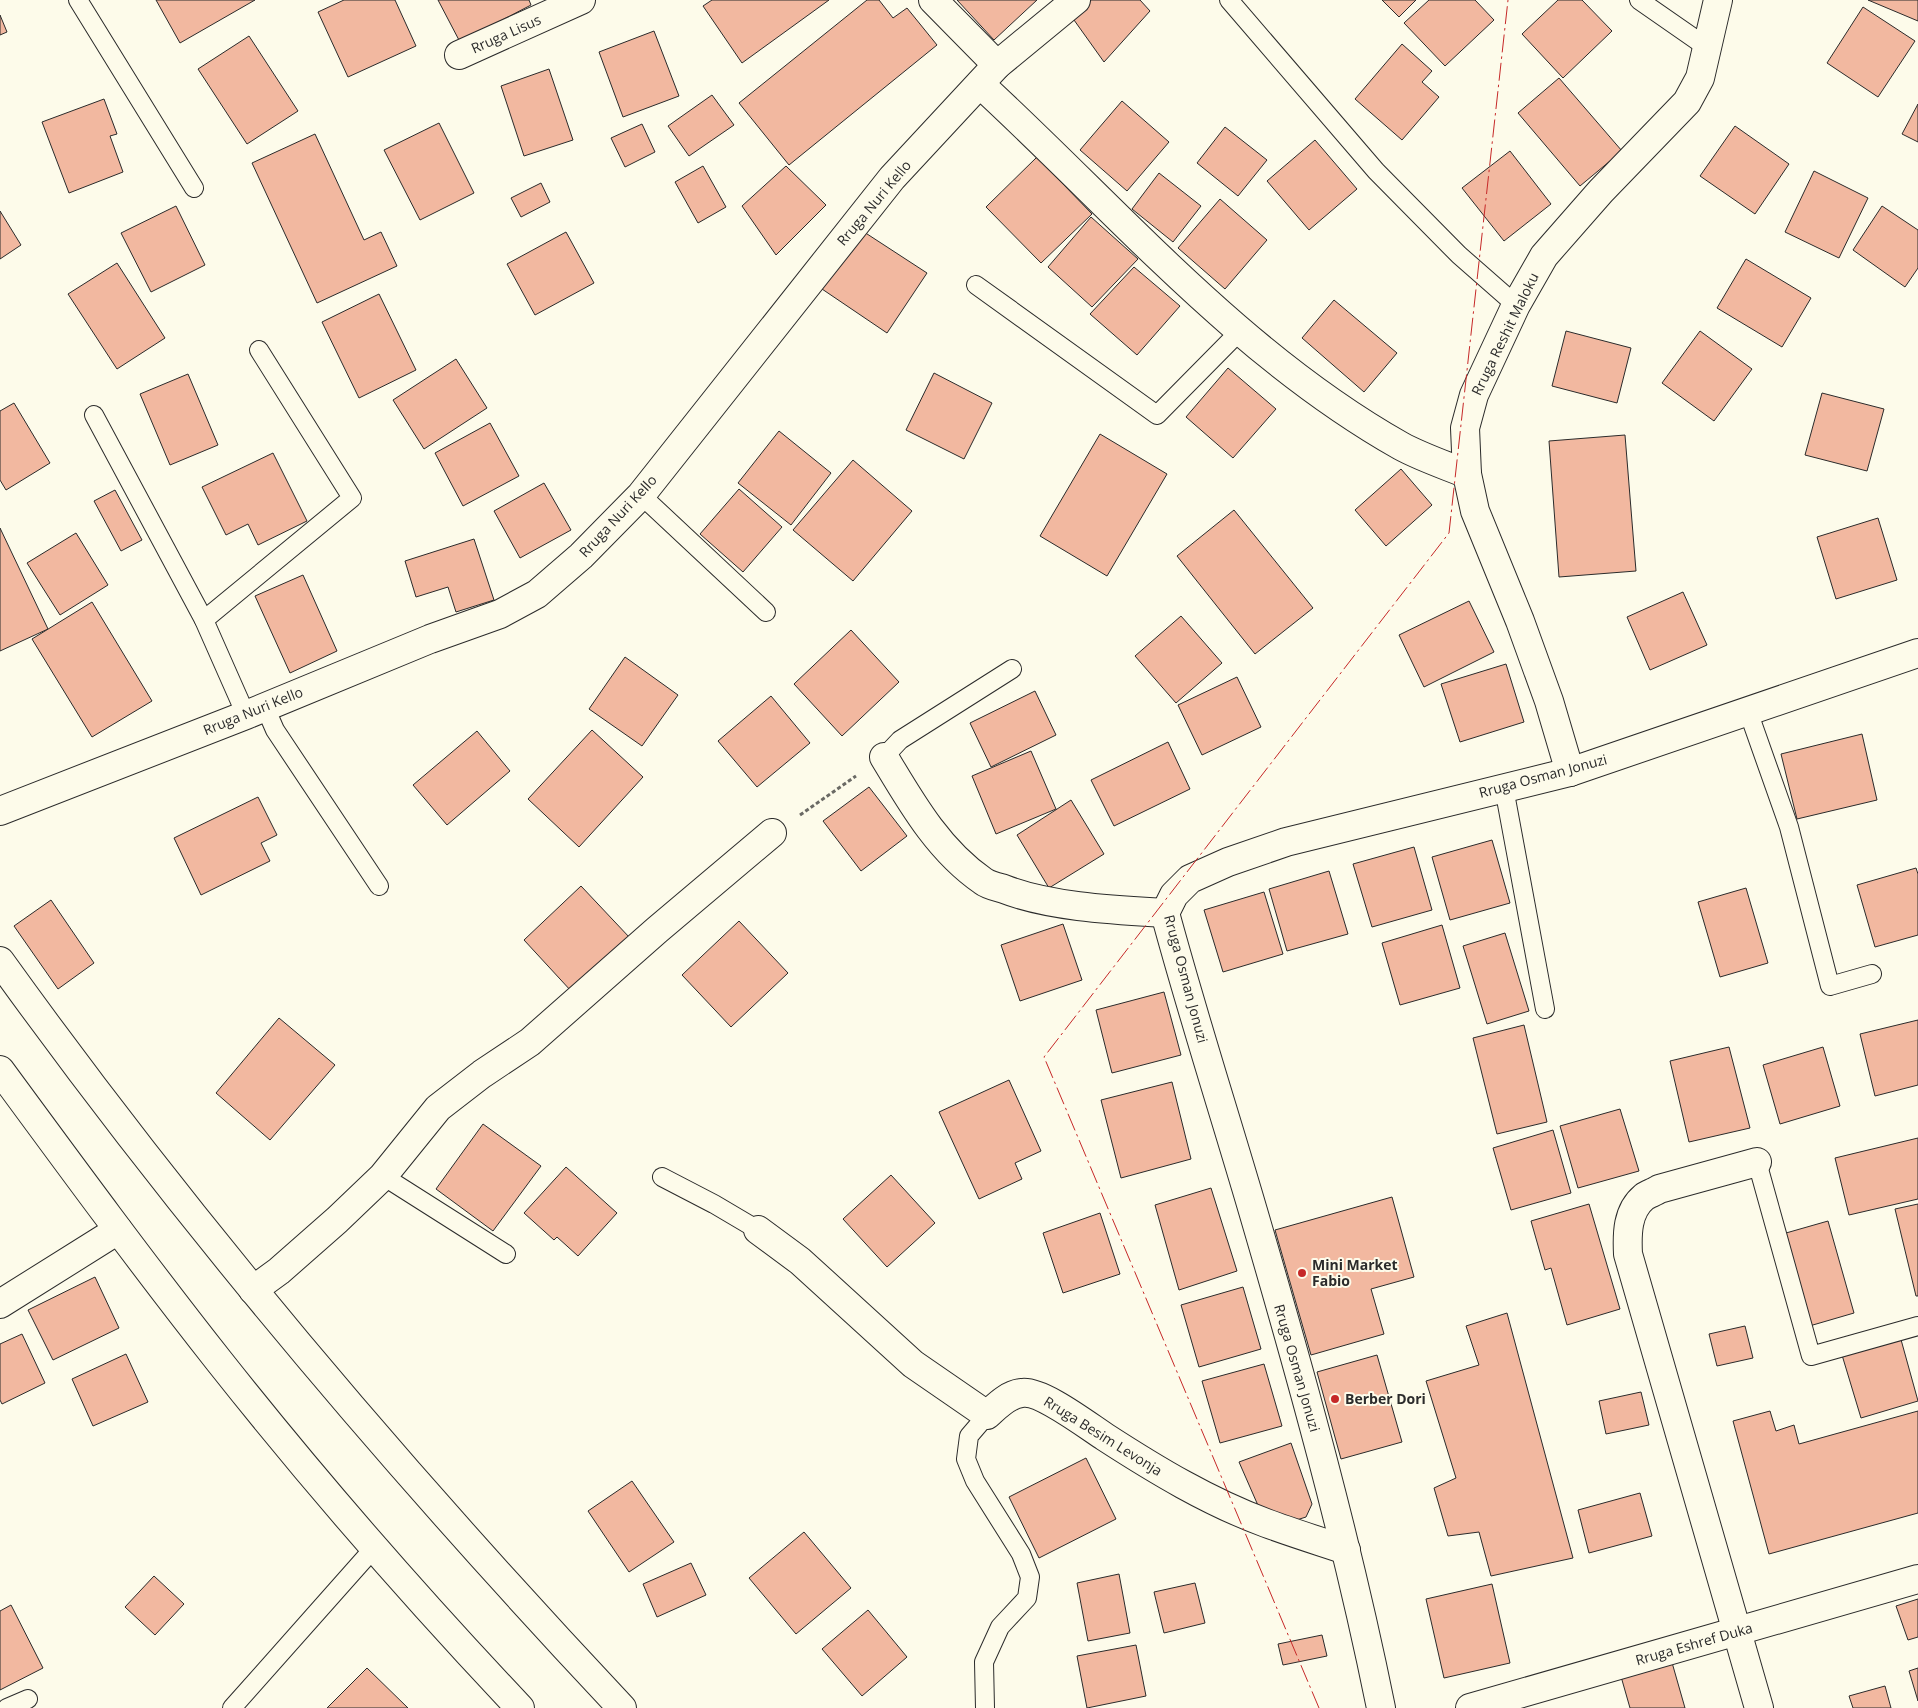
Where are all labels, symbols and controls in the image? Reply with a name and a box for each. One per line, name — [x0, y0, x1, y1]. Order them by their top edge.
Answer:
street label: Rruga Lisus — [468, 10, 544, 57]
street label: Rruga Nuri Kello — [832, 156, 915, 249]
street label: Rruga Reshit Maloku — [1467, 269, 1542, 398]
street label: Rruga Nuri Kello — [575, 470, 661, 561]
street label: Rruga Nuri Kello — [200, 682, 305, 739]
street label: Rruga Osman Jonuzi — [1477, 749, 1609, 802]
street label: Rruga Osman Jonuzi — [1160, 913, 1213, 1045]
place label: Mini Market Fabio — [1312, 1255, 1398, 1290]
marker: Mini Market Fabio — [1296, 1267, 1308, 1279]
street label: Rruga Osman Jonuzi — [1270, 1302, 1325, 1434]
place label: Berber Dori — [1345, 1389, 1426, 1408]
street label: Rruga Besim Levonja — [1040, 1391, 1166, 1480]
marker: Berber Dori — [1329, 1393, 1341, 1405]
street label: Rruga Eshref Duka — [1633, 1618, 1755, 1669]

